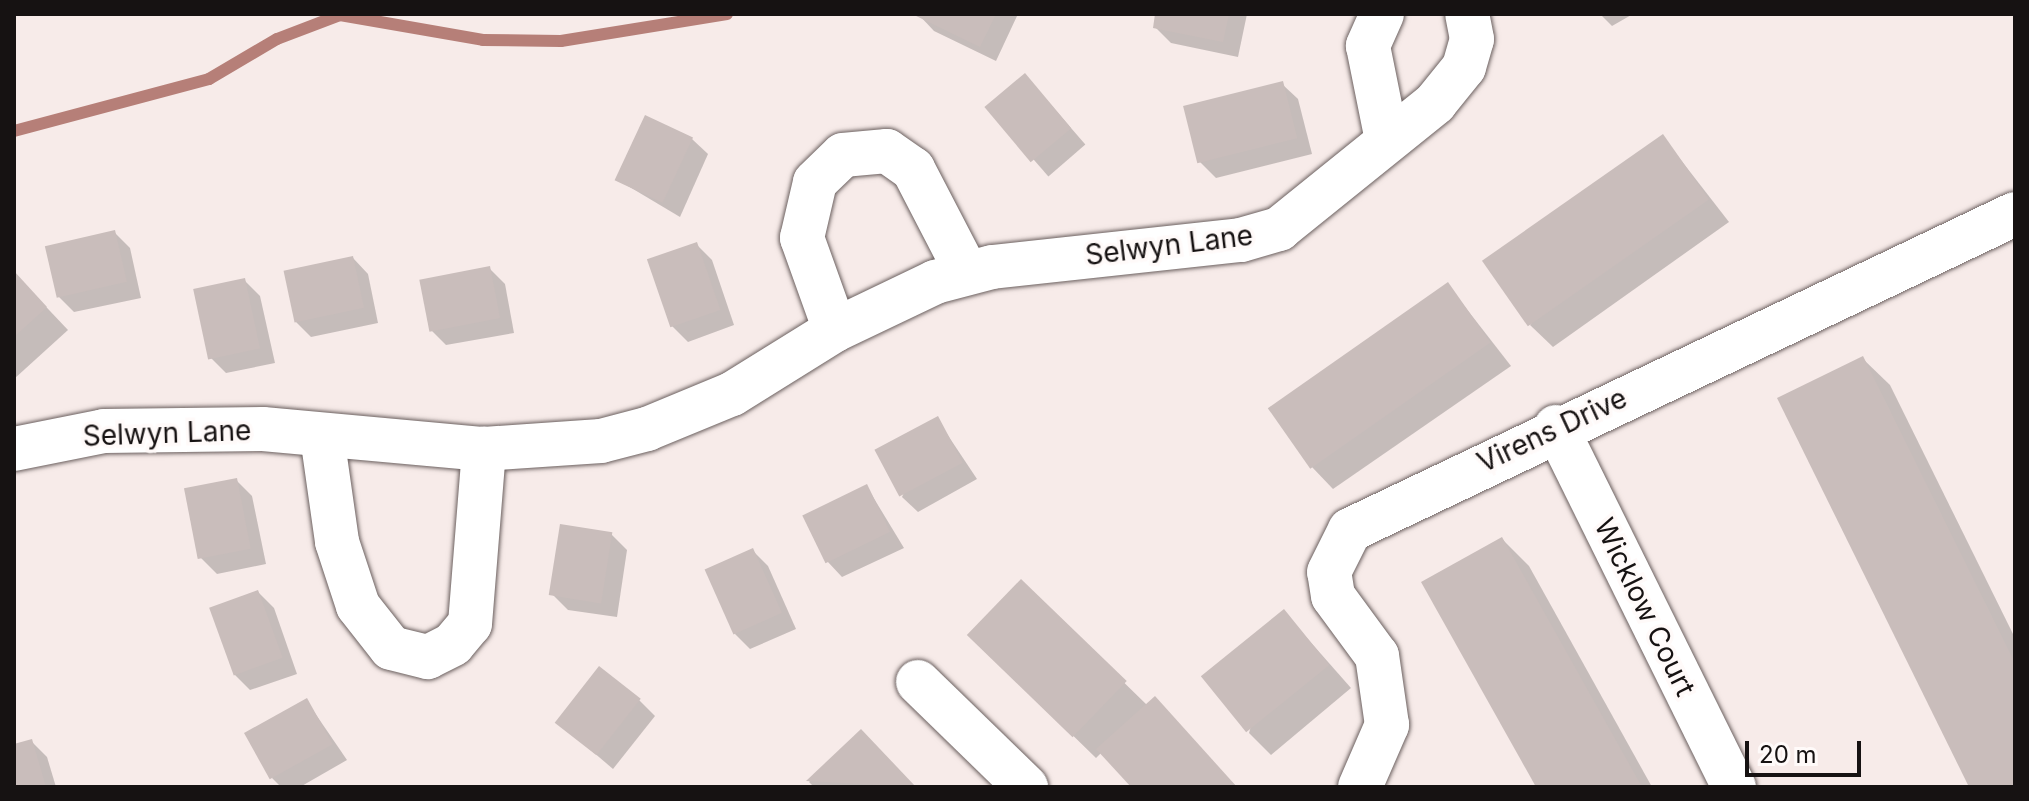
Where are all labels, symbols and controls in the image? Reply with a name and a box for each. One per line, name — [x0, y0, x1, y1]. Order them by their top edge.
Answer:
street label: Selwyn Lane — [1083, 218, 1255, 272]
street label: Virens Drive — [1472, 381, 1632, 479]
street label: Selwyn Lane — [82, 413, 252, 453]
street label: Wicklow Court — [1587, 513, 1703, 701]
scale bar — [1749, 725, 1865, 775]
text: 20 m — [1759, 740, 1817, 769]

